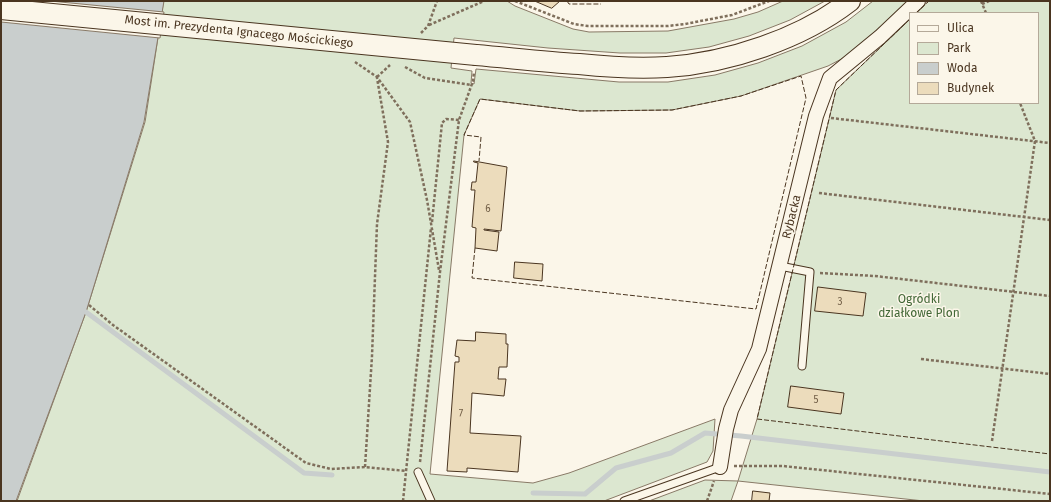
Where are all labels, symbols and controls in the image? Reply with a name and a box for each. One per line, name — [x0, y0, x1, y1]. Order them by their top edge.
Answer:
legend — [909, 12, 1039, 104]
street label: Most im. Prezydenta Ignacego Mościckiego — [124, 13, 354, 51]
text: Ulica — [947, 21, 974, 35]
text: Park — [947, 41, 971, 55]
text: Woda — [947, 61, 978, 75]
text: Budynek — [947, 81, 994, 95]
street label: Rybacka — [780, 193, 804, 241]
house number: 6 — [485, 203, 491, 215]
park label: Ogródki działkowe Plon — [878, 293, 960, 321]
house number: 3 — [838, 296, 842, 308]
house number: 5 — [813, 394, 819, 406]
house number: 7 — [459, 408, 463, 420]

